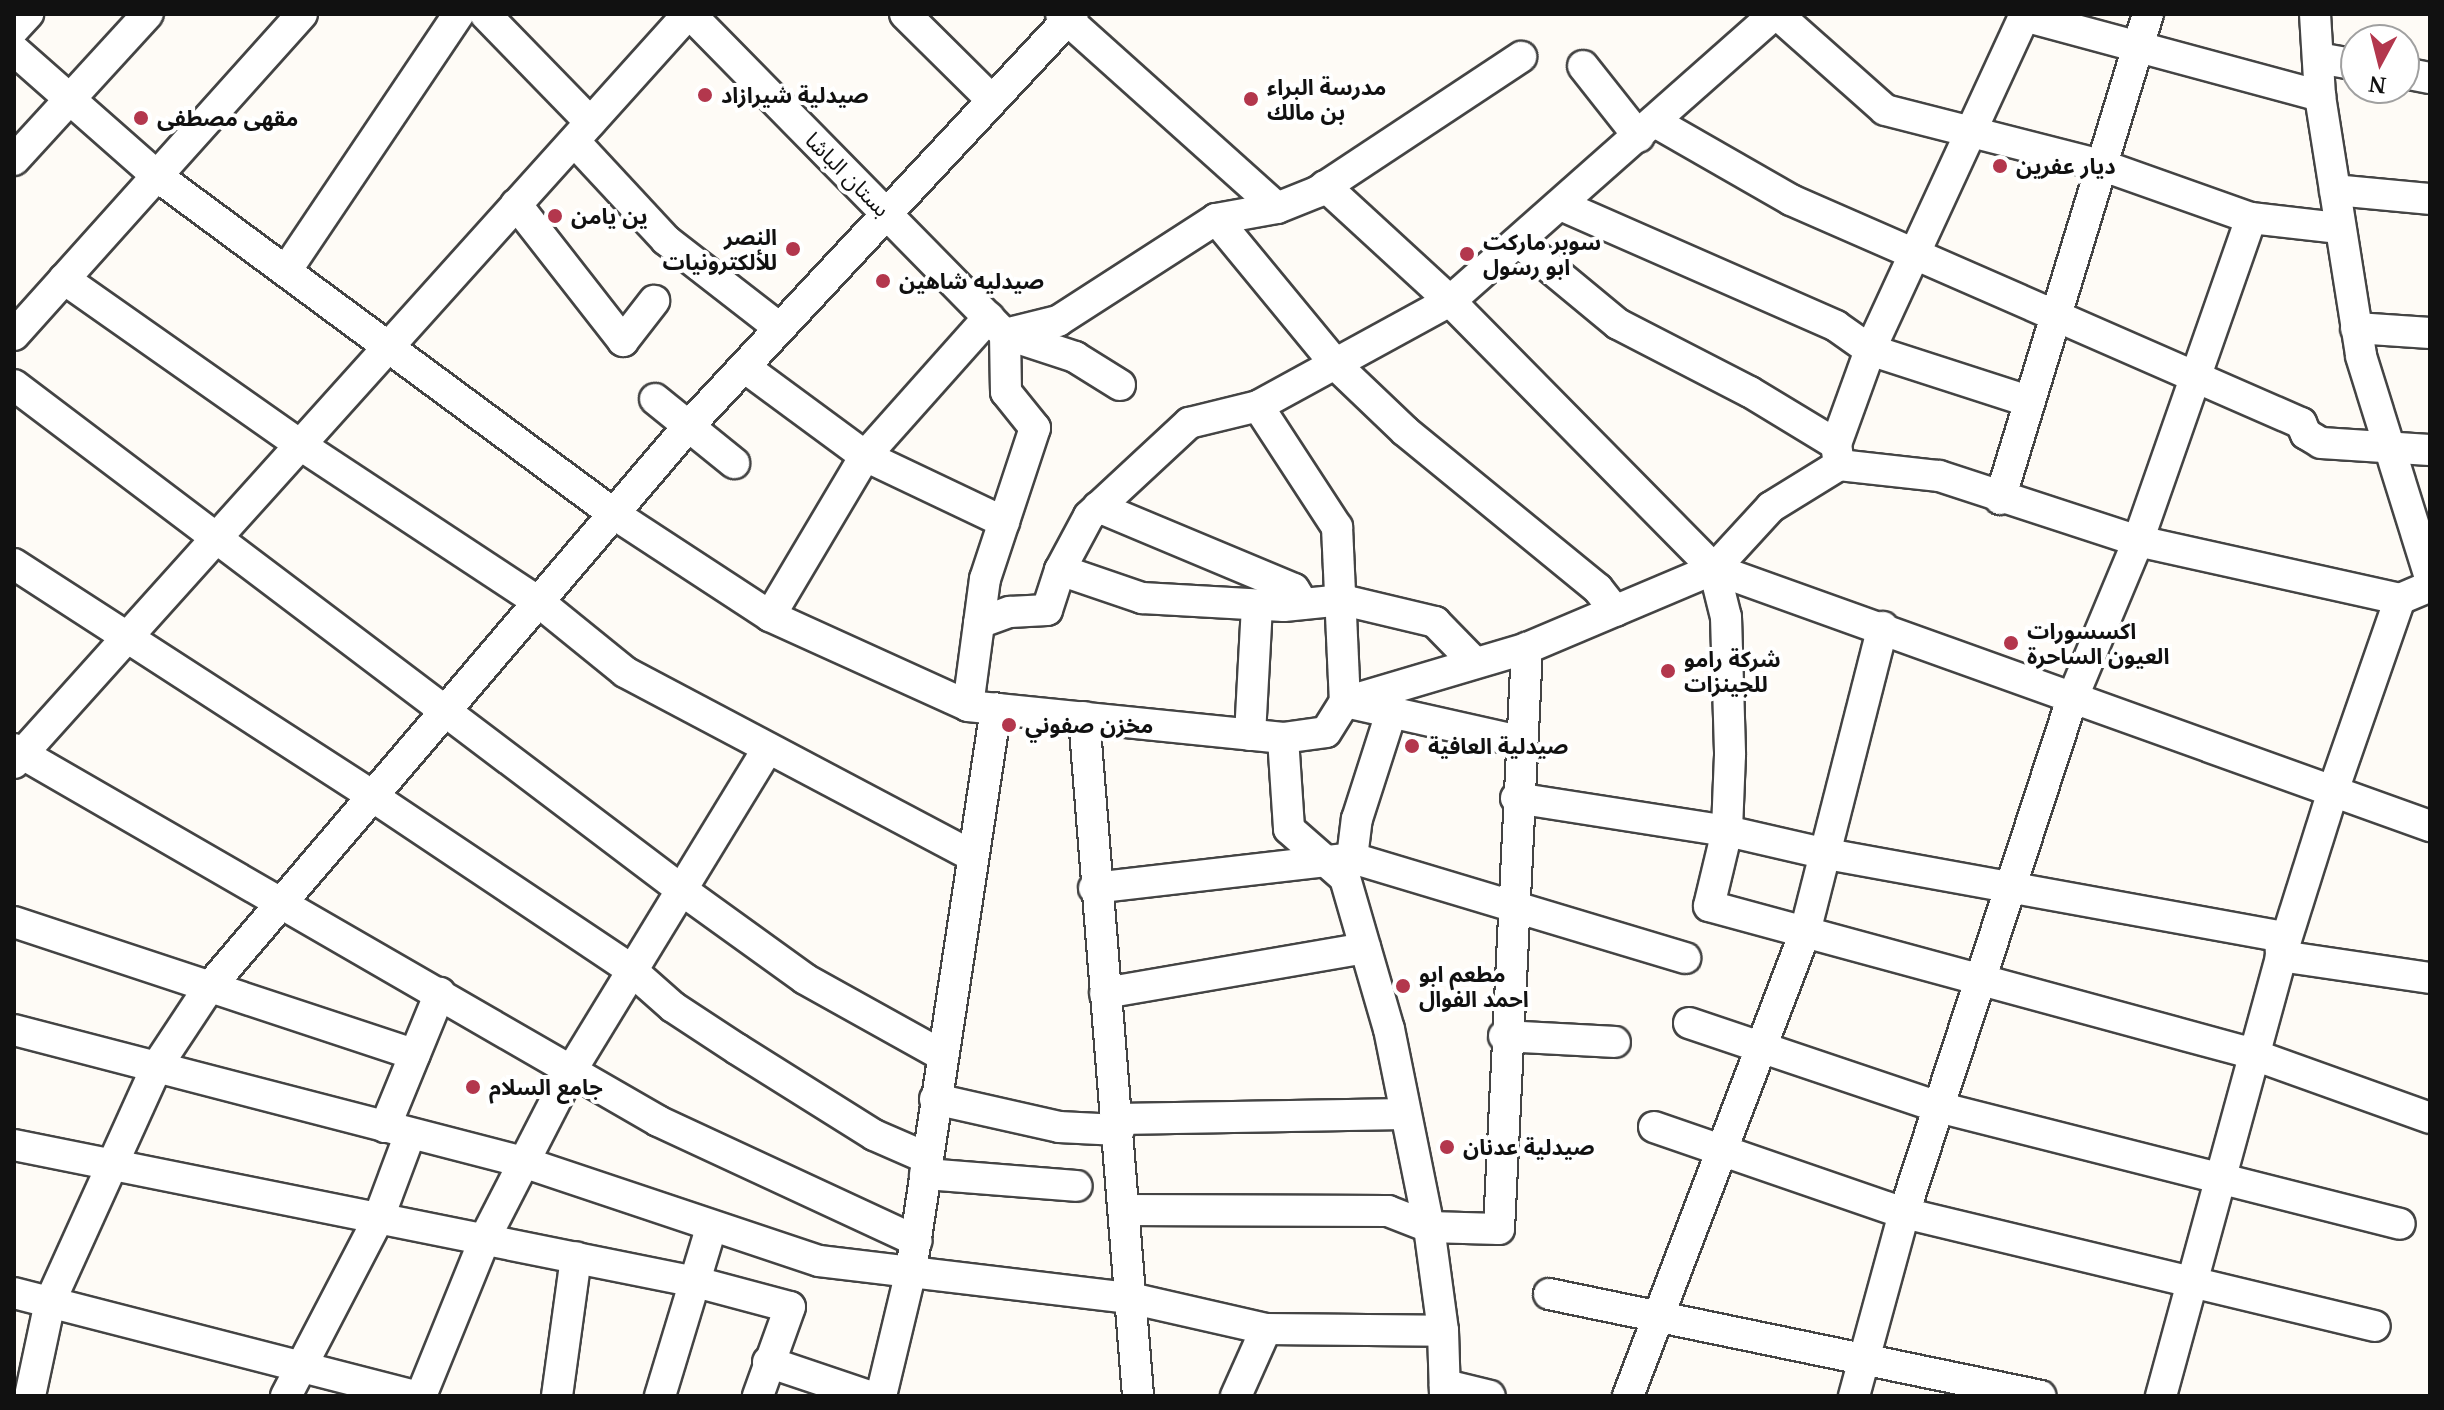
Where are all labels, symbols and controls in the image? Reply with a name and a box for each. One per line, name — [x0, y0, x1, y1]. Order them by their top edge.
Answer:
north arrow — [2340, 24, 2420, 104]
text: N — [2367, 70, 2388, 102]
place label: مدرسة البراء بن مالك — [1267, 73, 1386, 124]
place label: صيدلية شيرازاد — [721, 82, 869, 108]
marker: صيدلية شيرازاد — [696, 86, 714, 104]
marker: مدرسة البراء بن مالك — [1242, 90, 1260, 108]
place label: مقهى مصطفى — [157, 105, 298, 131]
marker: مقهى مصطفى — [132, 109, 150, 127]
street label: بستان الباشا — [800, 126, 896, 222]
place label: ديار عفرين — [2016, 153, 2116, 179]
marker: ديار عفرين — [1991, 157, 2009, 175]
place label: ين يامن — [571, 203, 648, 229]
marker: ين يامن — [546, 207, 564, 225]
place label: النصر للألكترونيات — [662, 223, 777, 274]
place label: سوبر ماركت ابو رسول — [1483, 228, 1601, 280]
marker: النصر للألكترونيات — [784, 240, 802, 258]
marker: سوبر ماركت ابو رسول — [1458, 245, 1476, 263]
place label: صيدليه شاهين — [899, 268, 1044, 294]
marker: صيدليه شاهين — [874, 272, 892, 290]
place label: اكسسورات العيون الساحرة — [2027, 617, 2169, 668]
marker: اكسسورات العيون الساحرة — [2002, 634, 2020, 652]
place label: شركة رامو للجينزات — [1684, 645, 1781, 696]
marker: شركة رامو للجينزات — [1659, 662, 1677, 680]
place label: مخزن صفوني — [1025, 712, 1153, 738]
marker: مخزن صفوني — [1000, 716, 1018, 734]
place label: صيدلية العافية — [1428, 733, 1568, 759]
marker: صيدلية العافية — [1403, 737, 1421, 755]
place label: مطعم ابو احمد الفوال — [1419, 960, 1529, 1012]
marker: مطعم ابو احمد الفوال — [1394, 977, 1412, 995]
place label: جامع السلام — [489, 1074, 603, 1100]
marker: جامع السلام — [464, 1078, 482, 1096]
place label: صيدلية عدنان — [1463, 1134, 1595, 1160]
marker: صيدلية عدنان — [1438, 1138, 1456, 1156]

